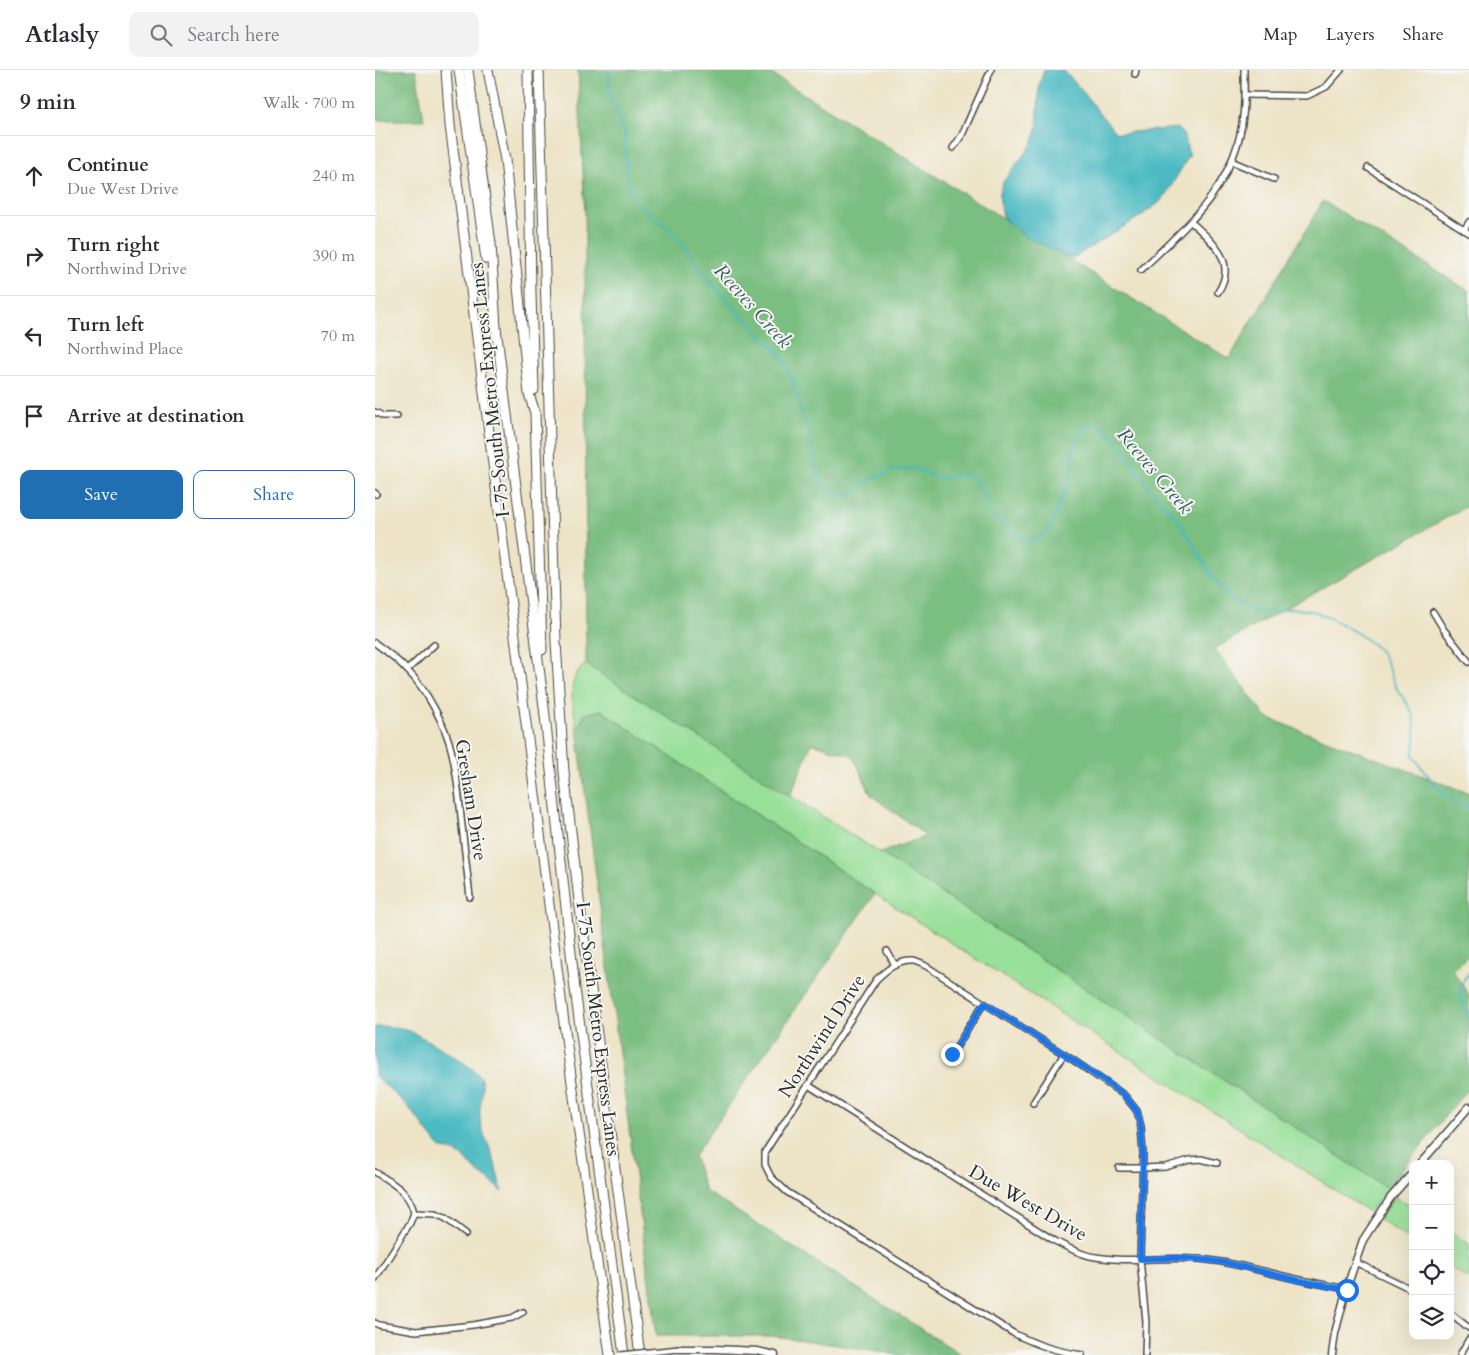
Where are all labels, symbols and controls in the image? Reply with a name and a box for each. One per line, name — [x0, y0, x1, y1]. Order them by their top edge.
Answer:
search box — [129, 12, 479, 57]
text: Atlasly — [25, 18, 99, 51]
icon: search — [147, 21, 175, 49]
text: Search here — [187, 22, 280, 48]
text: Map — [1263, 22, 1298, 47]
text: Layers — [1326, 22, 1375, 47]
text: Share — [1403, 22, 1444, 47]
text: 9 min — [20, 88, 76, 117]
text: Walk · 700 m — [263, 92, 355, 114]
text: Continue — [67, 152, 149, 178]
icon: ahead — [20, 162, 48, 190]
text: 240 m — [313, 165, 355, 187]
text: Due West Drive — [67, 178, 179, 200]
text: Turn right — [67, 232, 159, 258]
icon: right — [20, 242, 48, 270]
text: 390 m — [313, 245, 355, 267]
text: Northwind Drive — [67, 258, 187, 280]
water label: Reeves Creek — [708, 258, 798, 354]
street label: I-75 South Metro Express Lanes — [464, 261, 516, 519]
text: Turn left — [67, 312, 144, 338]
icon: left — [20, 322, 48, 350]
text: 70 m — [321, 325, 355, 347]
text: Northwind Place — [67, 338, 183, 360]
icon: arrive — [20, 402, 48, 430]
text: Arrive at destination — [67, 403, 244, 429]
water label: Reeves Creek — [1111, 422, 1199, 520]
button: Save — [20, 470, 183, 519]
button: Share — [193, 470, 355, 519]
street label: Gresham Drive — [449, 737, 493, 863]
street label: I-75 South Metro Express Lanes — [569, 900, 627, 1158]
street label: Northwind Drive — [772, 969, 872, 1103]
route end — [941, 1043, 964, 1066]
street label: Due West Drive — [964, 1159, 1092, 1247]
map controls — [1409, 1160, 1454, 1340]
button: + — [1409, 1160, 1454, 1205]
button: − — [1409, 1205, 1454, 1250]
button: locate — [1409, 1250, 1454, 1295]
route start — [1336, 1279, 1359, 1302]
button: layers — [1409, 1295, 1454, 1340]

